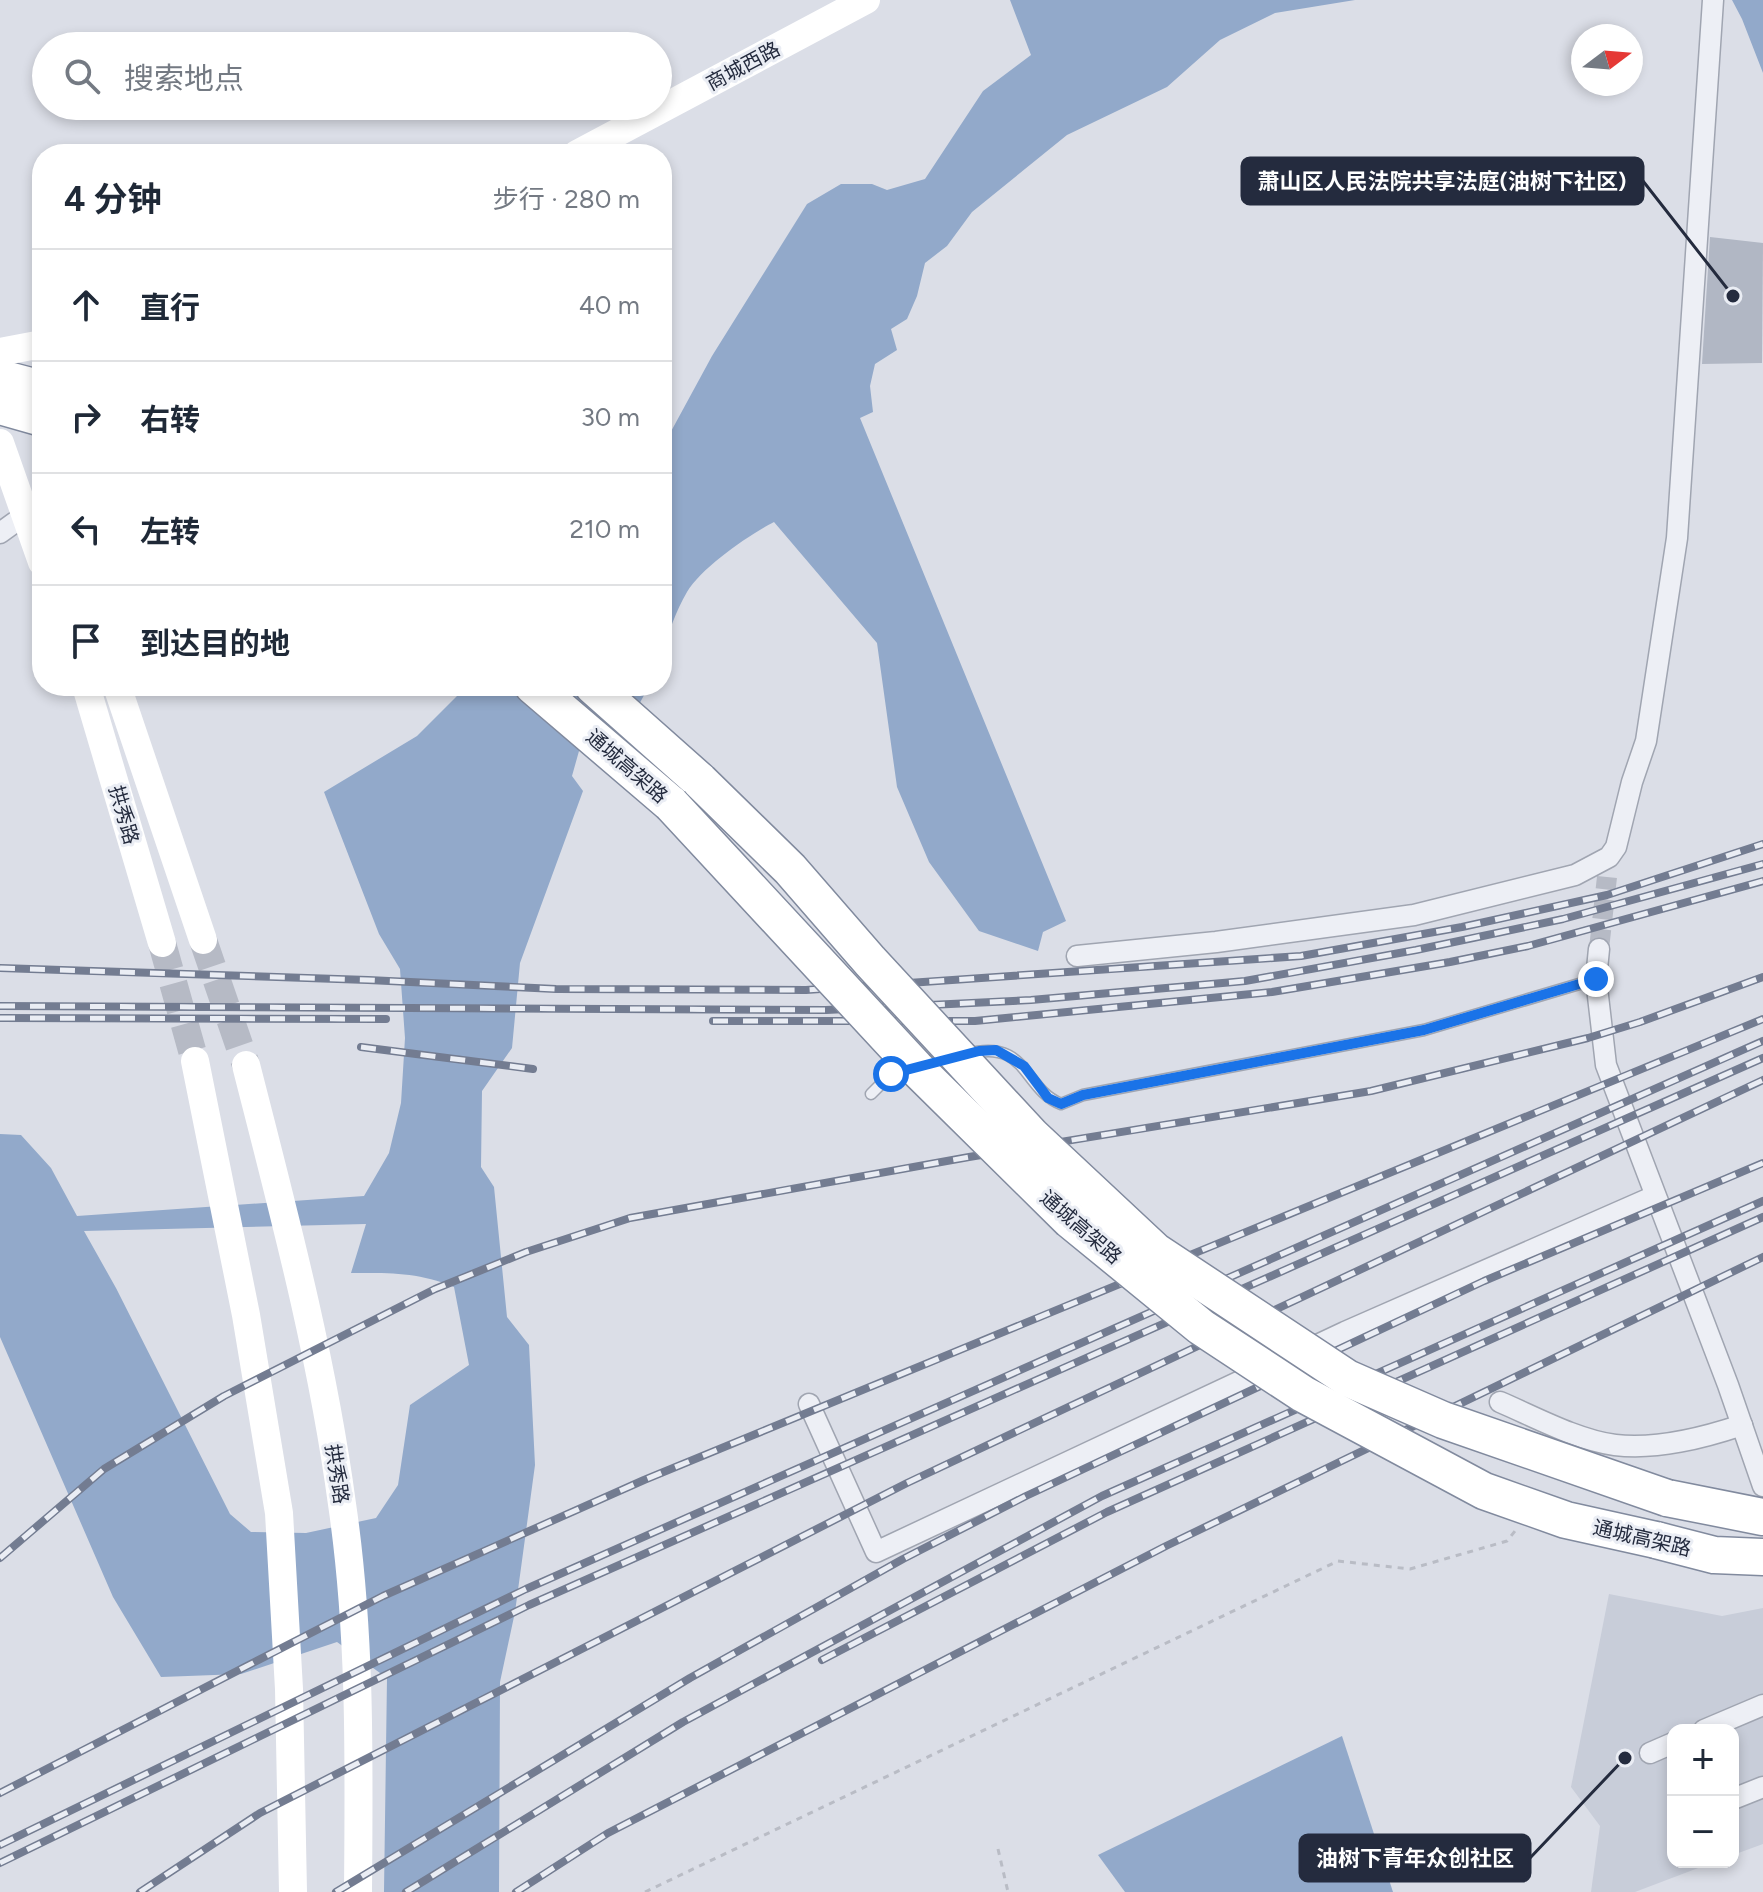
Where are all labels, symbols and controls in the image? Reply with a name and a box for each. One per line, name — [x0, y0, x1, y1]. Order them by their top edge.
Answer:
north arrow — [1571, 24, 1643, 96]
search box — [32, 32, 672, 120]
street label: 商城西路 — [702, 37, 784, 95]
icon: search — [60, 54, 104, 98]
text: 搜索地点 — [124, 60, 244, 97]
callout: 萧山区人民法院共享法庭(油树下社区) — [1242, 158, 1643, 204]
text: 萧山区人民法院共享法庭(油树下社区) — [1258, 168, 1626, 195]
text: 4 分钟 — [64, 179, 162, 220]
text: 步行 · 280 m — [493, 183, 640, 215]
icon: ahead — [64, 283, 108, 327]
text: 直行 — [140, 289, 200, 326]
text: 40 m — [579, 289, 640, 321]
icon: right — [64, 395, 108, 439]
text: 右转 — [140, 401, 200, 438]
text: 30 m — [581, 401, 640, 433]
icon: left — [64, 507, 108, 551]
text: 左转 — [140, 513, 200, 550]
text: 210 m — [570, 513, 640, 545]
icon: arrive — [64, 619, 108, 663]
text: 到达目的地 — [140, 625, 290, 662]
street label: 通城高架路 — [581, 724, 673, 808]
street label: 拱秀路 — [104, 783, 144, 847]
route end — [1578, 961, 1614, 997]
route start — [873, 1056, 909, 1092]
street label: 通城高架路 — [1035, 1185, 1127, 1269]
street label: 拱秀路 — [320, 1442, 354, 1506]
street label: 通城高架路 — [1591, 1515, 1693, 1561]
map controls — [1667, 1724, 1739, 1868]
button: + — [1667, 1724, 1739, 1796]
button: − — [1667, 1796, 1739, 1868]
callout: 油树下青年众创社区 — [1300, 1835, 1530, 1881]
text: 油树下青年众创社区 — [1316, 1845, 1514, 1872]

